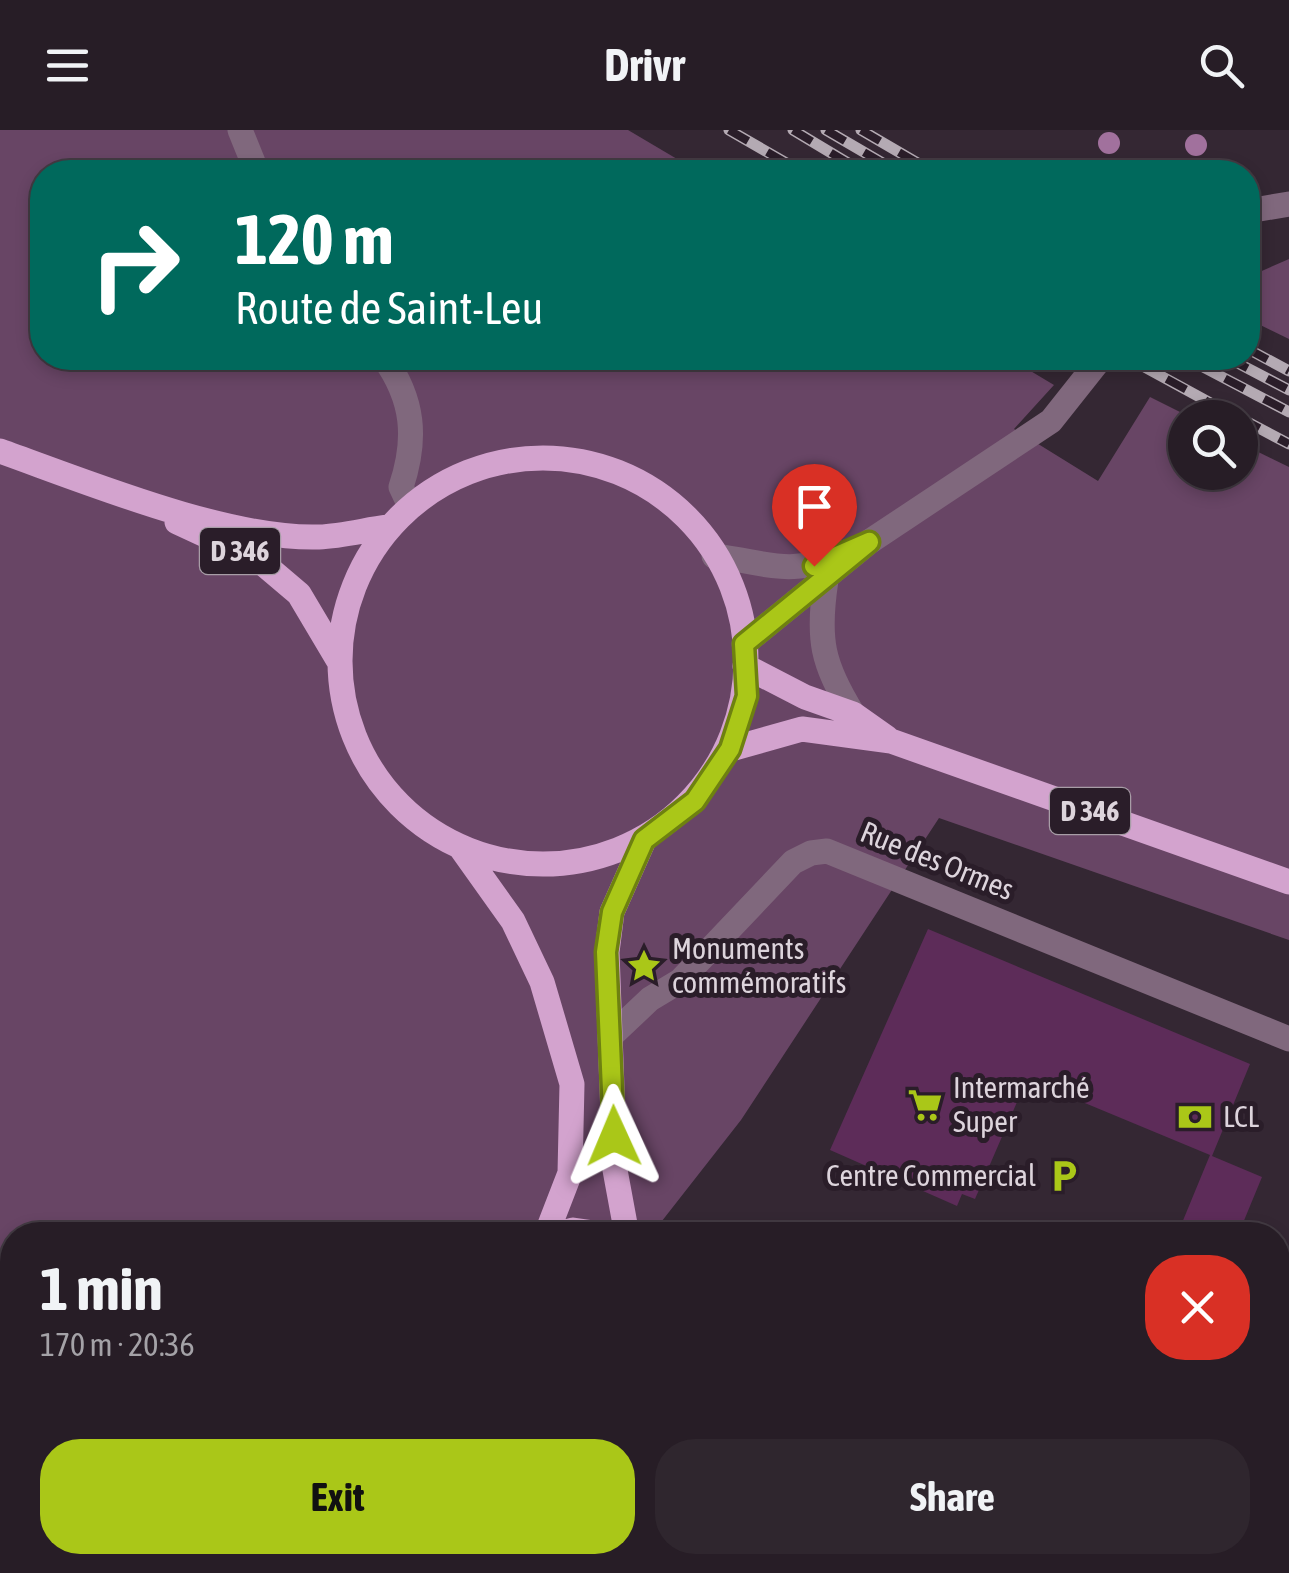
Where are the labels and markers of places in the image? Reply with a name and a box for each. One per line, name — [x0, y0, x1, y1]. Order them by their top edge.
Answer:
pin — [772, 464, 857, 567]
place label: Monuments commémoratifs — [672, 931, 846, 999]
place icon: Monuments commémoratifs — [625, 947, 663, 985]
place label: Intermarché Super — [953, 1070, 1090, 1138]
supermarket icon: Intermarché Super — [906, 1086, 944, 1124]
bank icon: LCL — [1176, 1098, 1214, 1136]
place label: LCL — [1223, 1099, 1260, 1133]
parking icon: Centre Commercial — [1045, 1157, 1083, 1195]
place label: Centre Commercial — [826, 1158, 1036, 1192]

